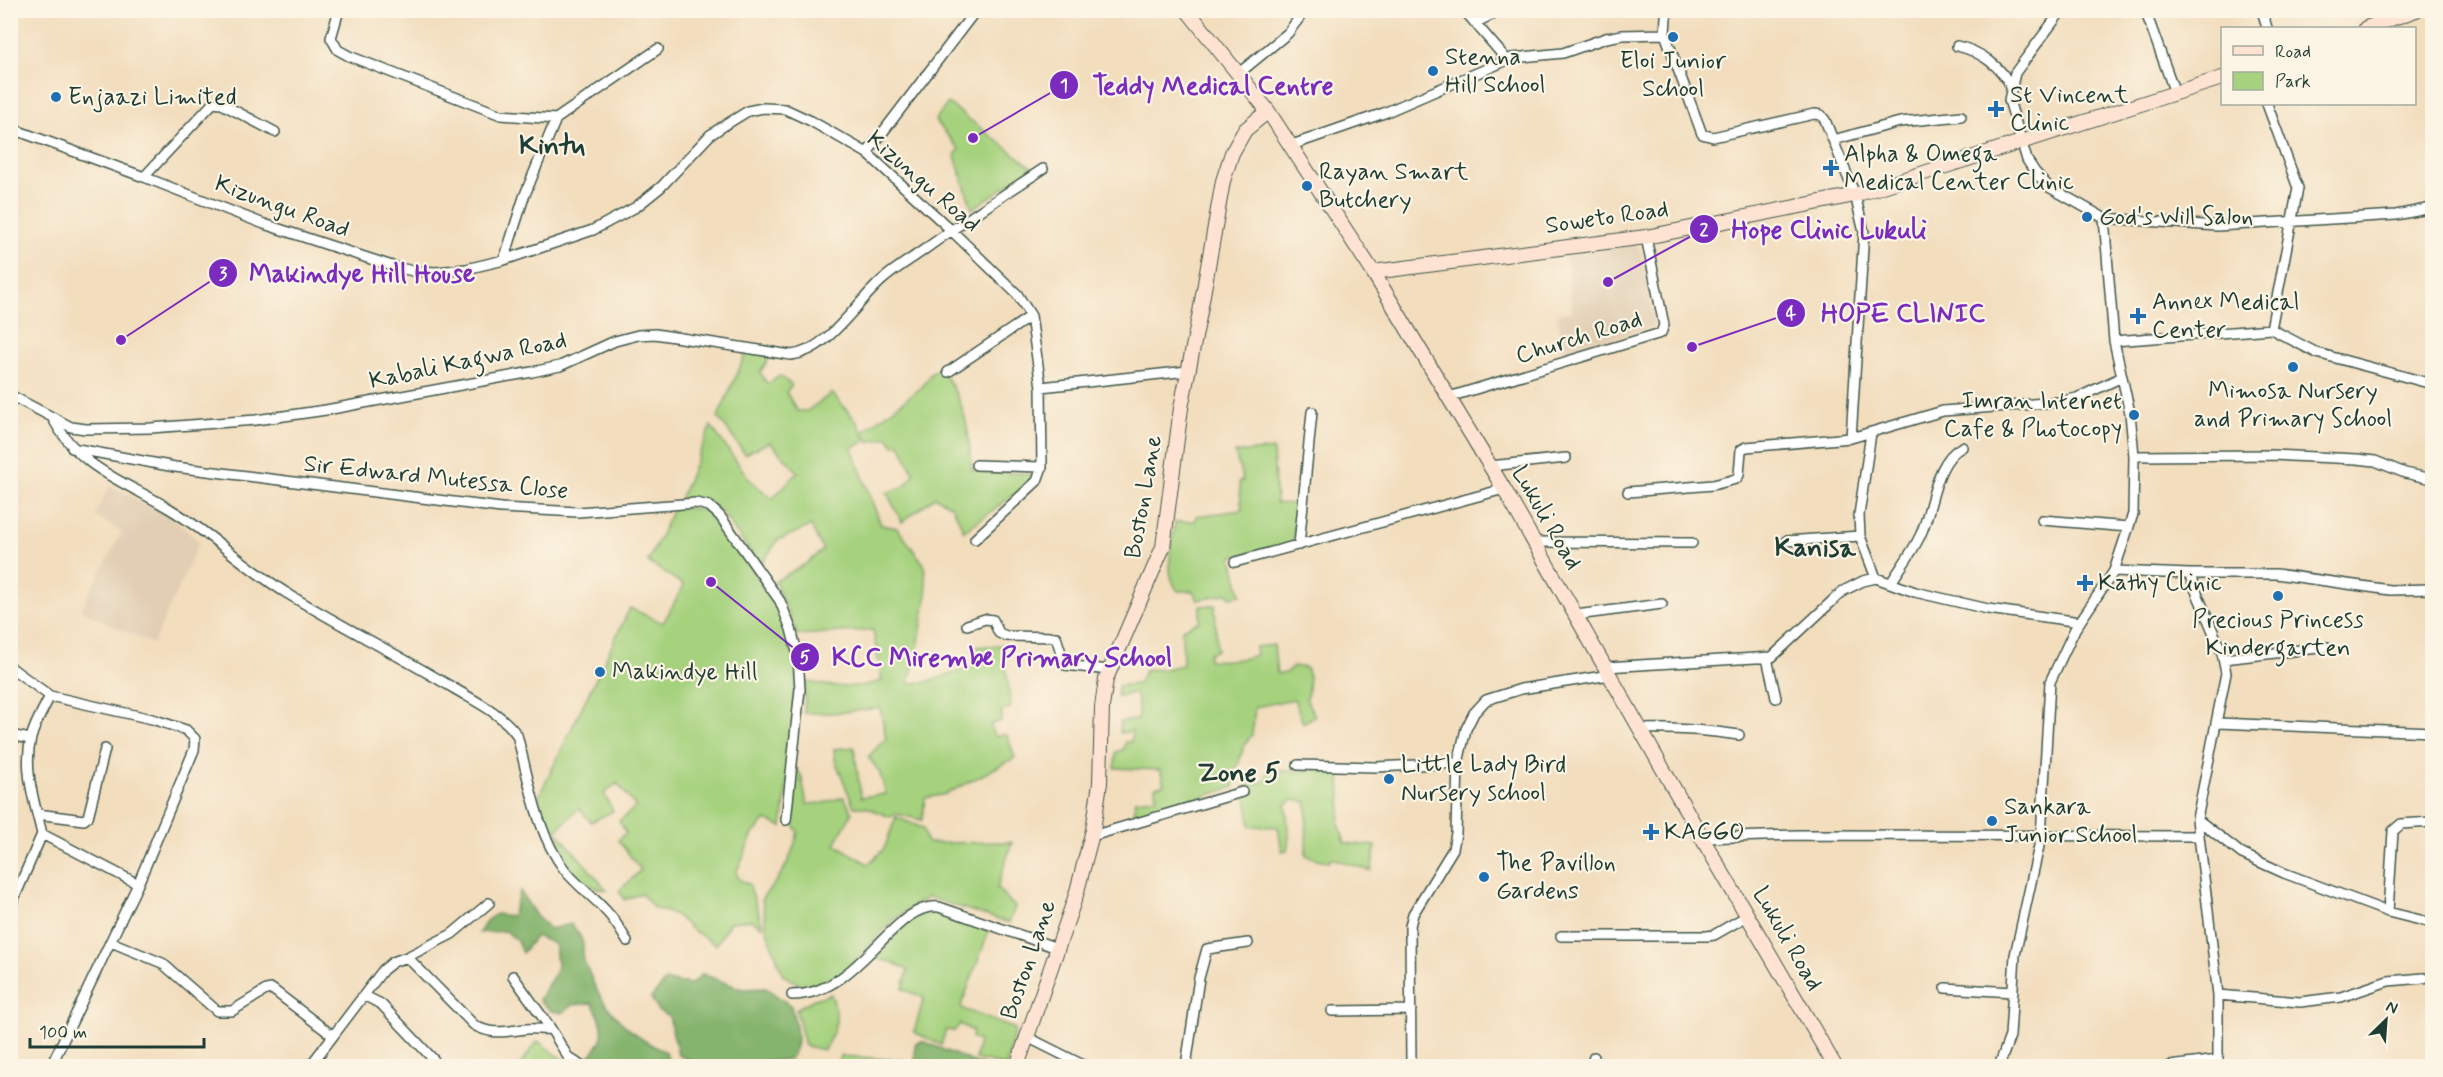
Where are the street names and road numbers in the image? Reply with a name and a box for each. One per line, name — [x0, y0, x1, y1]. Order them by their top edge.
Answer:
street label: Kizungu Road — [860, 124, 986, 240]
street label: Kizungu Road — [210, 168, 354, 246]
street label: Soweto Road — [1543, 194, 1671, 242]
street label: Church Road — [1512, 304, 1646, 372]
street label: Kabali Kagwa Road — [366, 325, 570, 400]
street label: Boston Lane — [1118, 433, 1170, 561]
street label: Sir Edward Mutessa Close — [302, 449, 570, 507]
street label: Lukuli Road — [1504, 460, 1588, 576]
street label: Lukuli Road — [1745, 881, 1829, 997]
street label: Boston Lane — [994, 896, 1064, 1024]

